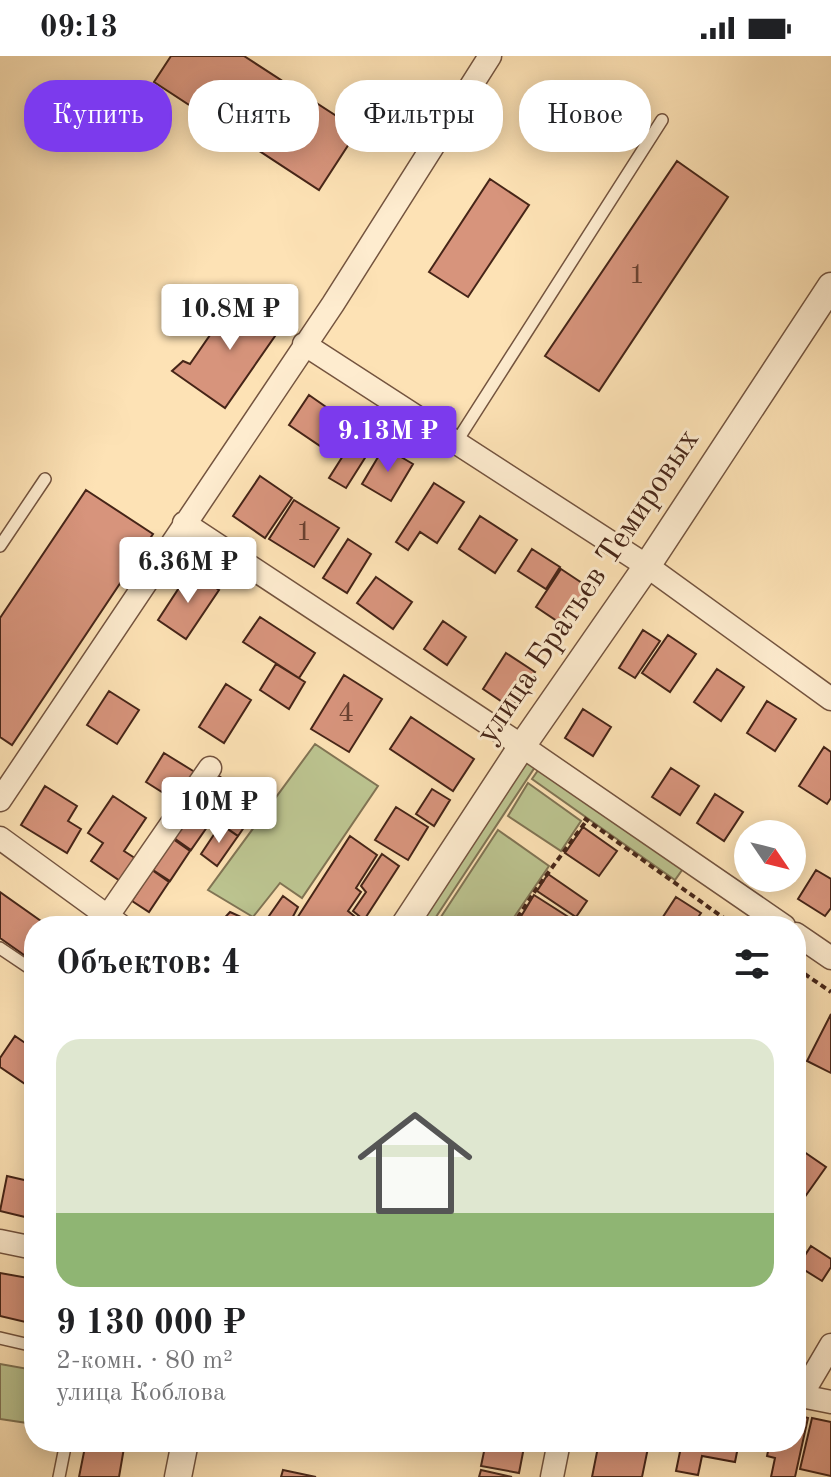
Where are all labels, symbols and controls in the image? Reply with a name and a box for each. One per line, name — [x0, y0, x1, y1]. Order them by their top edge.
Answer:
text: 09:13 — [40, 13, 118, 43]
chip: Купить — [24, 80, 172, 152]
chip: Снять — [188, 80, 319, 152]
chip: Фильтры — [335, 80, 503, 152]
chip: Новое — [519, 80, 651, 152]
house number: 1 — [629, 262, 645, 290]
pin: 10.8M ₽ — [156, 284, 304, 352]
text: 10.8M ₽ — [179, 297, 281, 323]
pin: 9.13M ₽ — [314, 406, 462, 474]
text: 9.13M ₽ — [337, 419, 439, 445]
street label: улица Братьев Темировых — [472, 424, 706, 750]
house number: 1 — [296, 519, 312, 547]
pin: 6.36M ₽ — [114, 537, 262, 605]
text: 6.36M ₽ — [137, 550, 239, 576]
house number: 4 — [338, 700, 354, 728]
pin: 10M ₽ — [163, 777, 275, 845]
text: 10M ₽ — [180, 790, 258, 816]
north arrow — [734, 820, 806, 892]
map controls — [734, 820, 806, 892]
icon: filters — [730, 942, 774, 986]
text: Объектов: 4 — [56, 947, 241, 981]
icon: home — [343, 1091, 487, 1235]
text: 9 130 000 ₽ — [56, 1307, 246, 1341]
text: 2-комн. · 80 m² — [56, 1348, 233, 1374]
text: улица Коблова — [56, 1380, 226, 1406]

